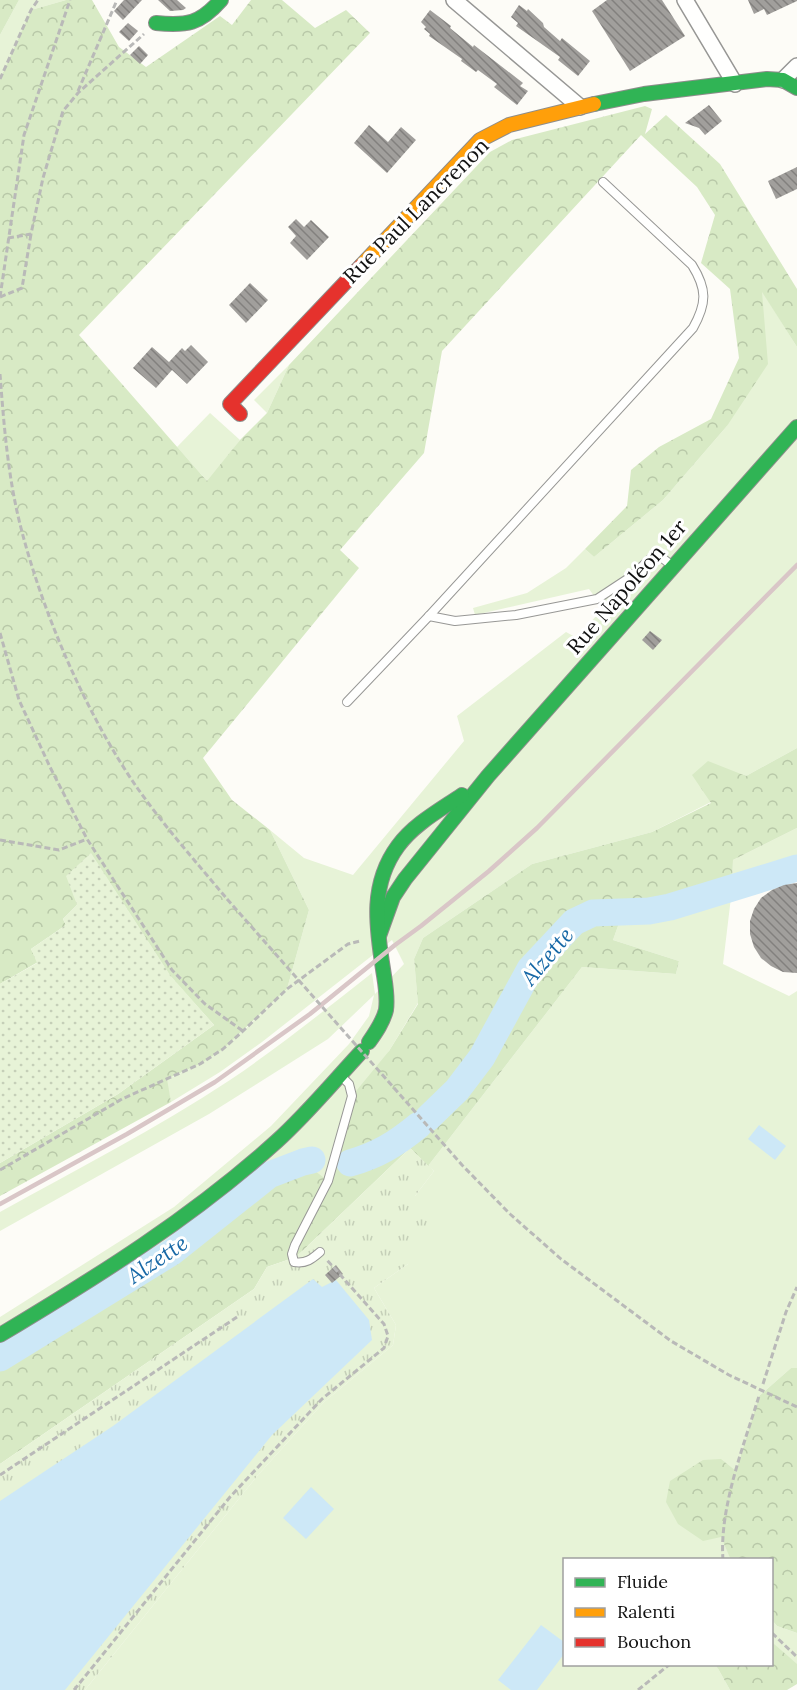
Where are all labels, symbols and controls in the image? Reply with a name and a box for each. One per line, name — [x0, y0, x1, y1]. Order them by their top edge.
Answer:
street label: Rue Paul Lancrenon — [337, 132, 494, 289]
street label: Rue Napoléon 1er — [561, 514, 693, 660]
water label: Alzette — [514, 921, 579, 992]
water label: Alzette — [120, 1229, 193, 1290]
legend — [563, 1558, 773, 1666]
text: Fluide — [617, 1570, 668, 1593]
text: Ralenti — [617, 1600, 675, 1623]
text: Bouchon — [617, 1630, 691, 1653]

